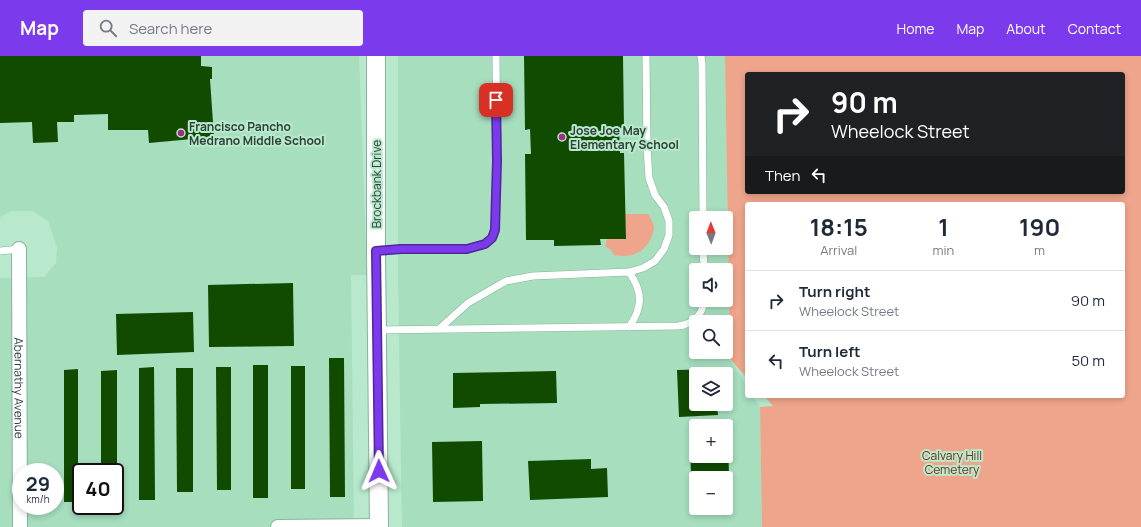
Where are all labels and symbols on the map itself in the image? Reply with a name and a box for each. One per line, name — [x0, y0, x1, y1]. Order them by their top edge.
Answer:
pin — [479, 83, 513, 117]
place label: Francisco Pancho Medrano Middle School — [189, 118, 325, 149]
place label: Jose Joe May Elementary School — [570, 122, 679, 153]
marker: Francisco Pancho Medrano Middle School — [176, 128, 186, 138]
marker: Jose Joe May Elementary School — [557, 132, 567, 142]
street label: Brockbank Drive — [368, 140, 385, 228]
north arrow — [689, 211, 733, 255]
street label: Abernathy Avenue — [11, 337, 28, 439]
park label: Calvary Hill Cemetery — [922, 447, 982, 478]
position arrow — [358, 450, 400, 492]
speed limit sign: 40 — [72, 463, 124, 515]

